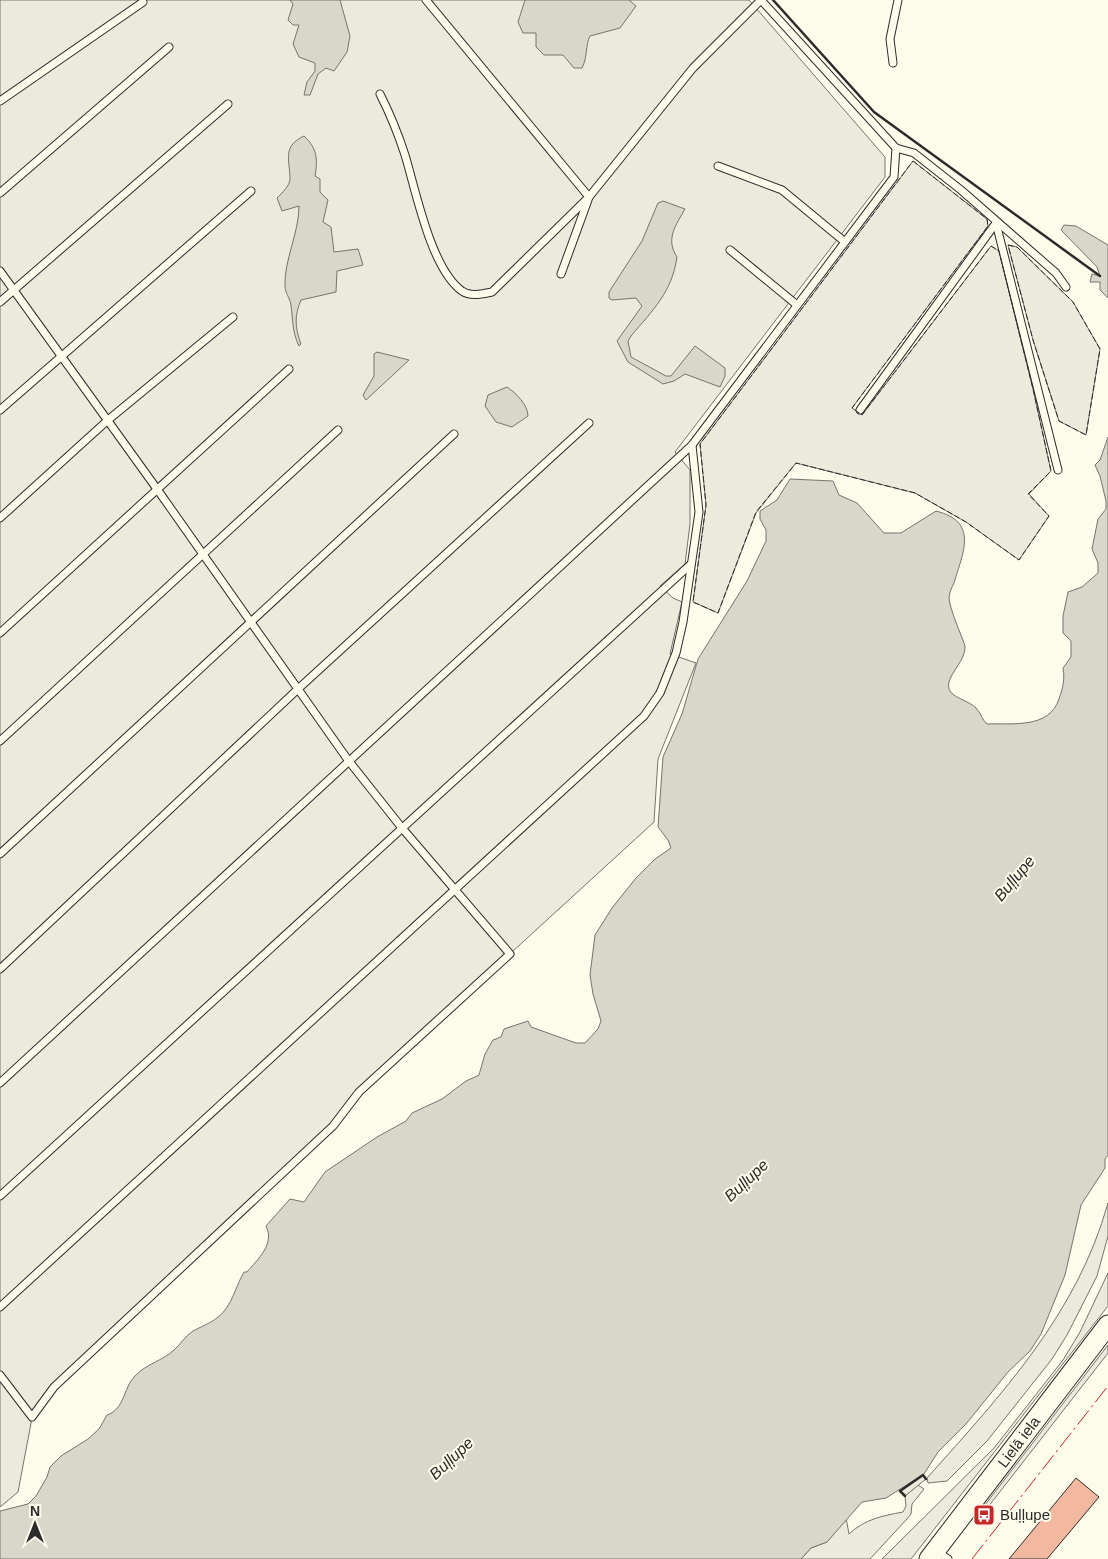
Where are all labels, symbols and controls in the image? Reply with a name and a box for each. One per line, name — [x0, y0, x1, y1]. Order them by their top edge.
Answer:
water label: Buļļupe — [991, 852, 1038, 904]
water label: Buļļupe — [721, 1156, 772, 1205]
street label: Lielā iela — [994, 1412, 1044, 1470]
water label: Buļļupe — [426, 1434, 477, 1483]
north arrow — [10, 1499, 60, 1549]
text: N — [30, 1503, 40, 1519]
bus stop icon: Buļļupe — [972, 1503, 996, 1527]
place label: Buļļupe — [1000, 1506, 1050, 1523]

